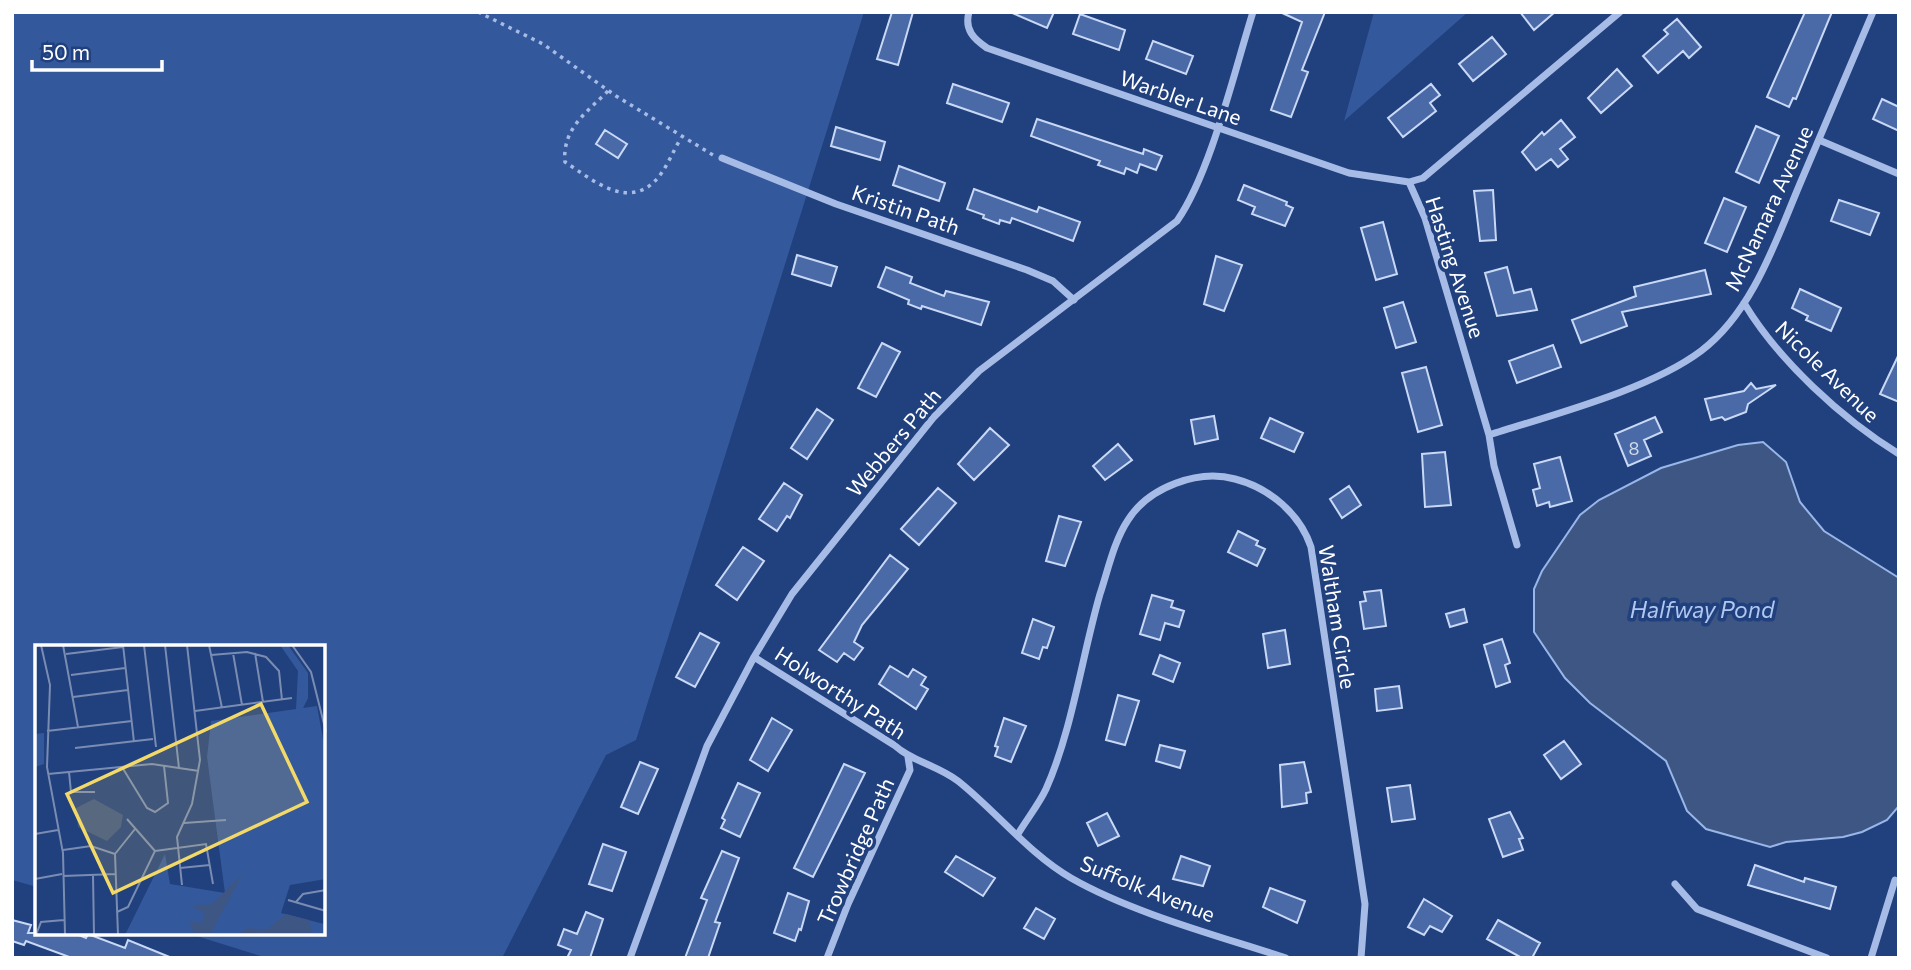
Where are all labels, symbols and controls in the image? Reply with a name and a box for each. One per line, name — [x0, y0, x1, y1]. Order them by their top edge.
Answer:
scale bar — [32, 28, 161, 72]
text: 50 m — [42, 39, 90, 64]
street label: Warbler Lane — [1117, 64, 1245, 130]
street label: McNamara Avenue — [1719, 121, 1817, 295]
street label: Kristin Path — [849, 179, 963, 239]
street label: Hasting Avenue — [1421, 193, 1491, 341]
street label: Nicole Avenue — [1771, 315, 1885, 427]
street label: Webbers Path — [841, 383, 945, 501]
house number: 8 — [1629, 437, 1640, 459]
street label: Waltham Circle — [1314, 543, 1362, 691]
water label: Halfway Pond — [1630, 595, 1776, 623]
street label: Holworthy Path — [771, 640, 911, 744]
inset map — [35, 645, 326, 935]
street label: Trowbridge Path — [811, 774, 899, 928]
street label: Suffolk Avenue — [1077, 850, 1219, 926]

